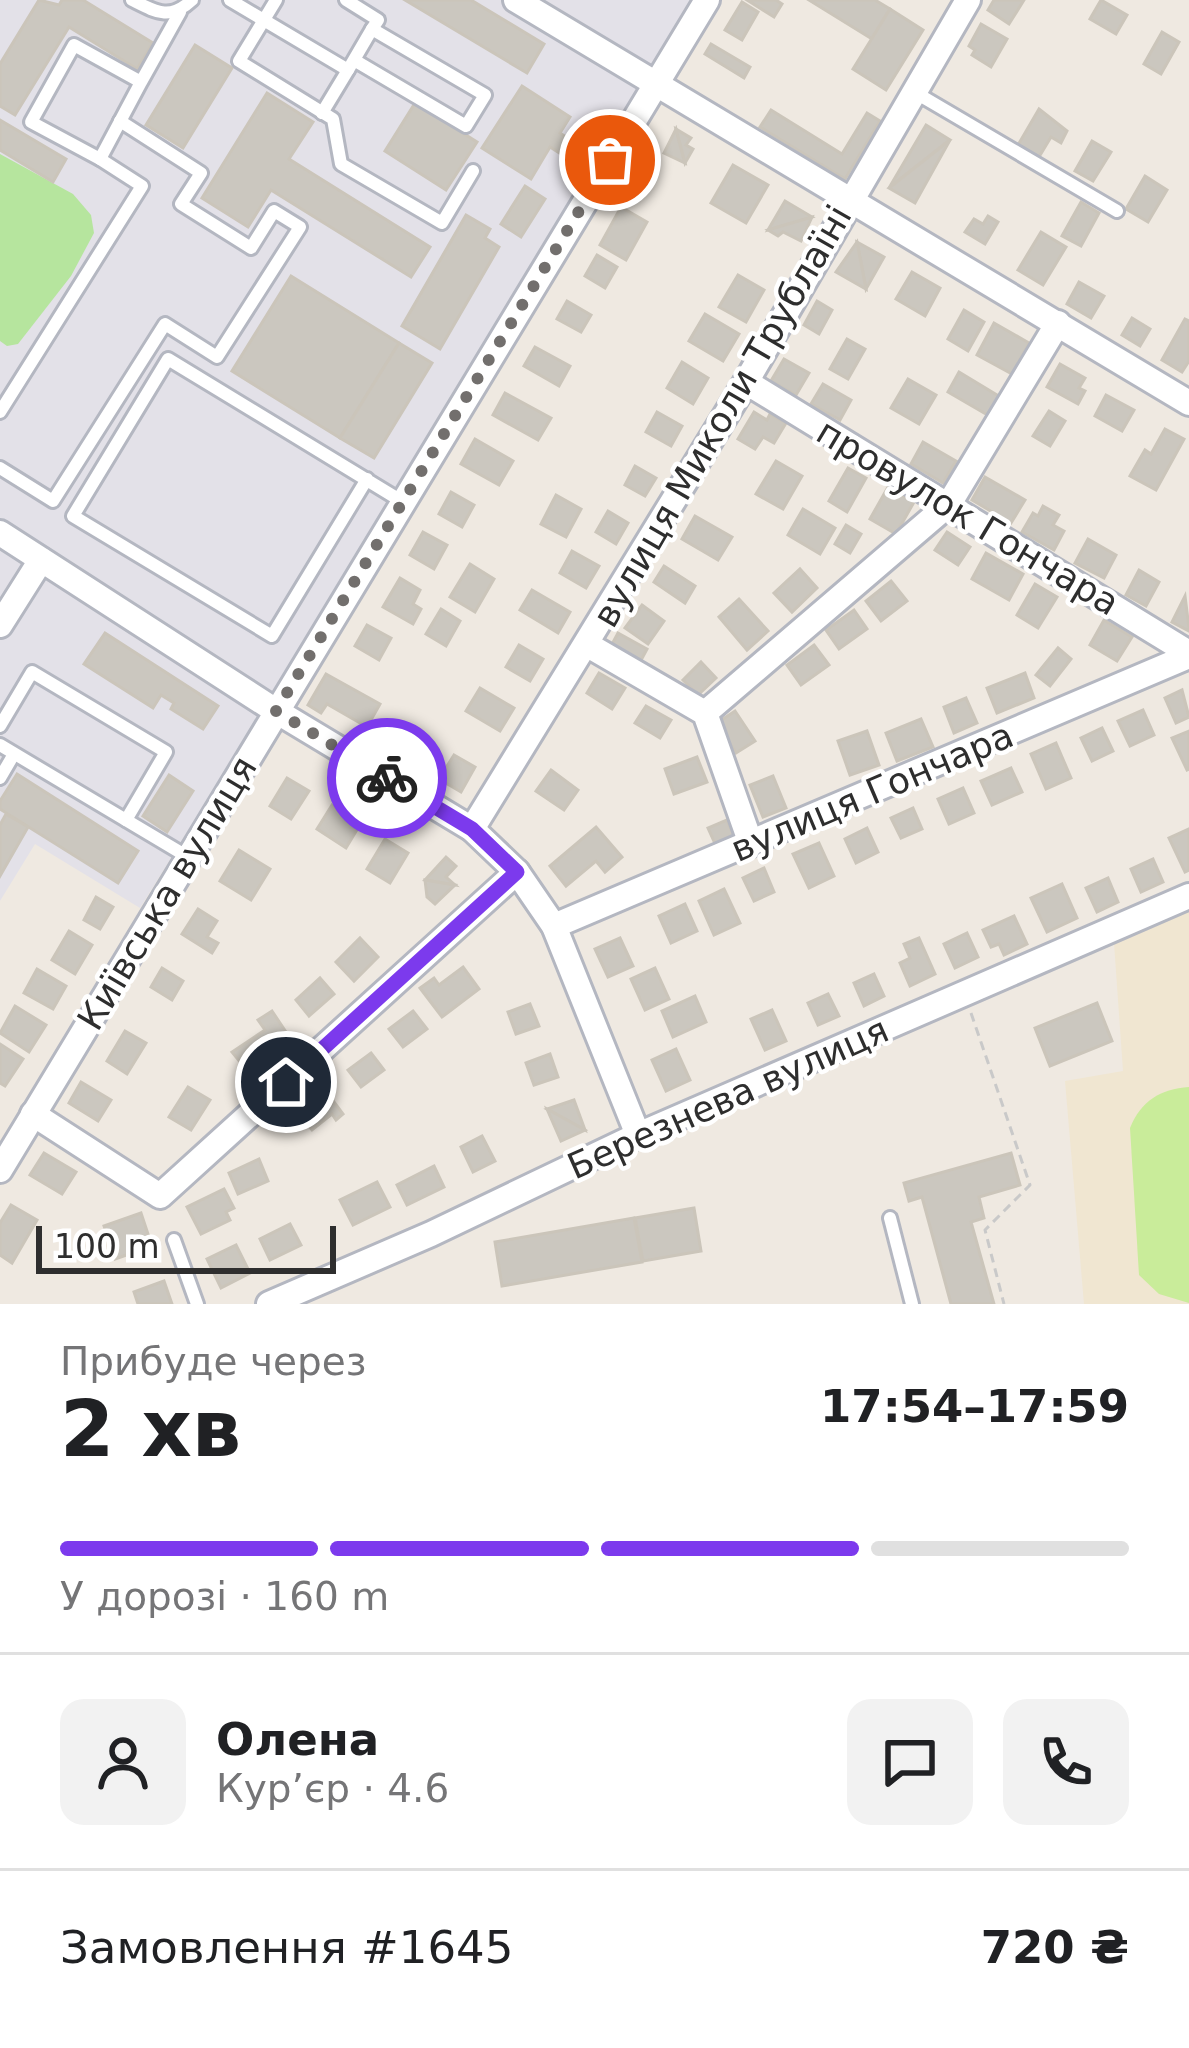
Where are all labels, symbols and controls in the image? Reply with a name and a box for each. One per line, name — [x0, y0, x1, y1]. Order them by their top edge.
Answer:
pin — [559, 109, 661, 211]
icon: bag — [577, 127, 643, 193]
street label: вулиця Миколи Трублаїні — [584, 198, 860, 634]
street label: провулок Гончара — [810, 411, 1126, 623]
street label: вулиця Гончара — [725, 714, 1019, 870]
courier — [327, 718, 447, 838]
icon: bike — [354, 745, 420, 811]
street label: Київська вулиця — [69, 749, 265, 1037]
street label: Березнева вулиця — [561, 1009, 895, 1187]
pin — [235, 1031, 337, 1133]
icon: home — [253, 1049, 319, 1115]
scale bar — [36, 1220, 336, 1273]
text: 100 m — [54, 1227, 160, 1266]
text: Прибуде через — [60, 1339, 366, 1384]
text: 17:54–17:59 — [820, 1380, 1129, 1433]
text: 2 хв — [60, 1384, 241, 1474]
text: У дорозі · 160 m — [60, 1574, 389, 1619]
button: person — [60, 1699, 186, 1825]
button: chat — [847, 1699, 973, 1825]
button: phone — [1003, 1699, 1129, 1825]
text: Олена — [216, 1713, 379, 1766]
text: Кур’єр · 4.6 — [216, 1766, 449, 1811]
text: Замовлення #1645 — [60, 1921, 513, 1974]
text: 720 ₴ — [981, 1921, 1129, 1974]

